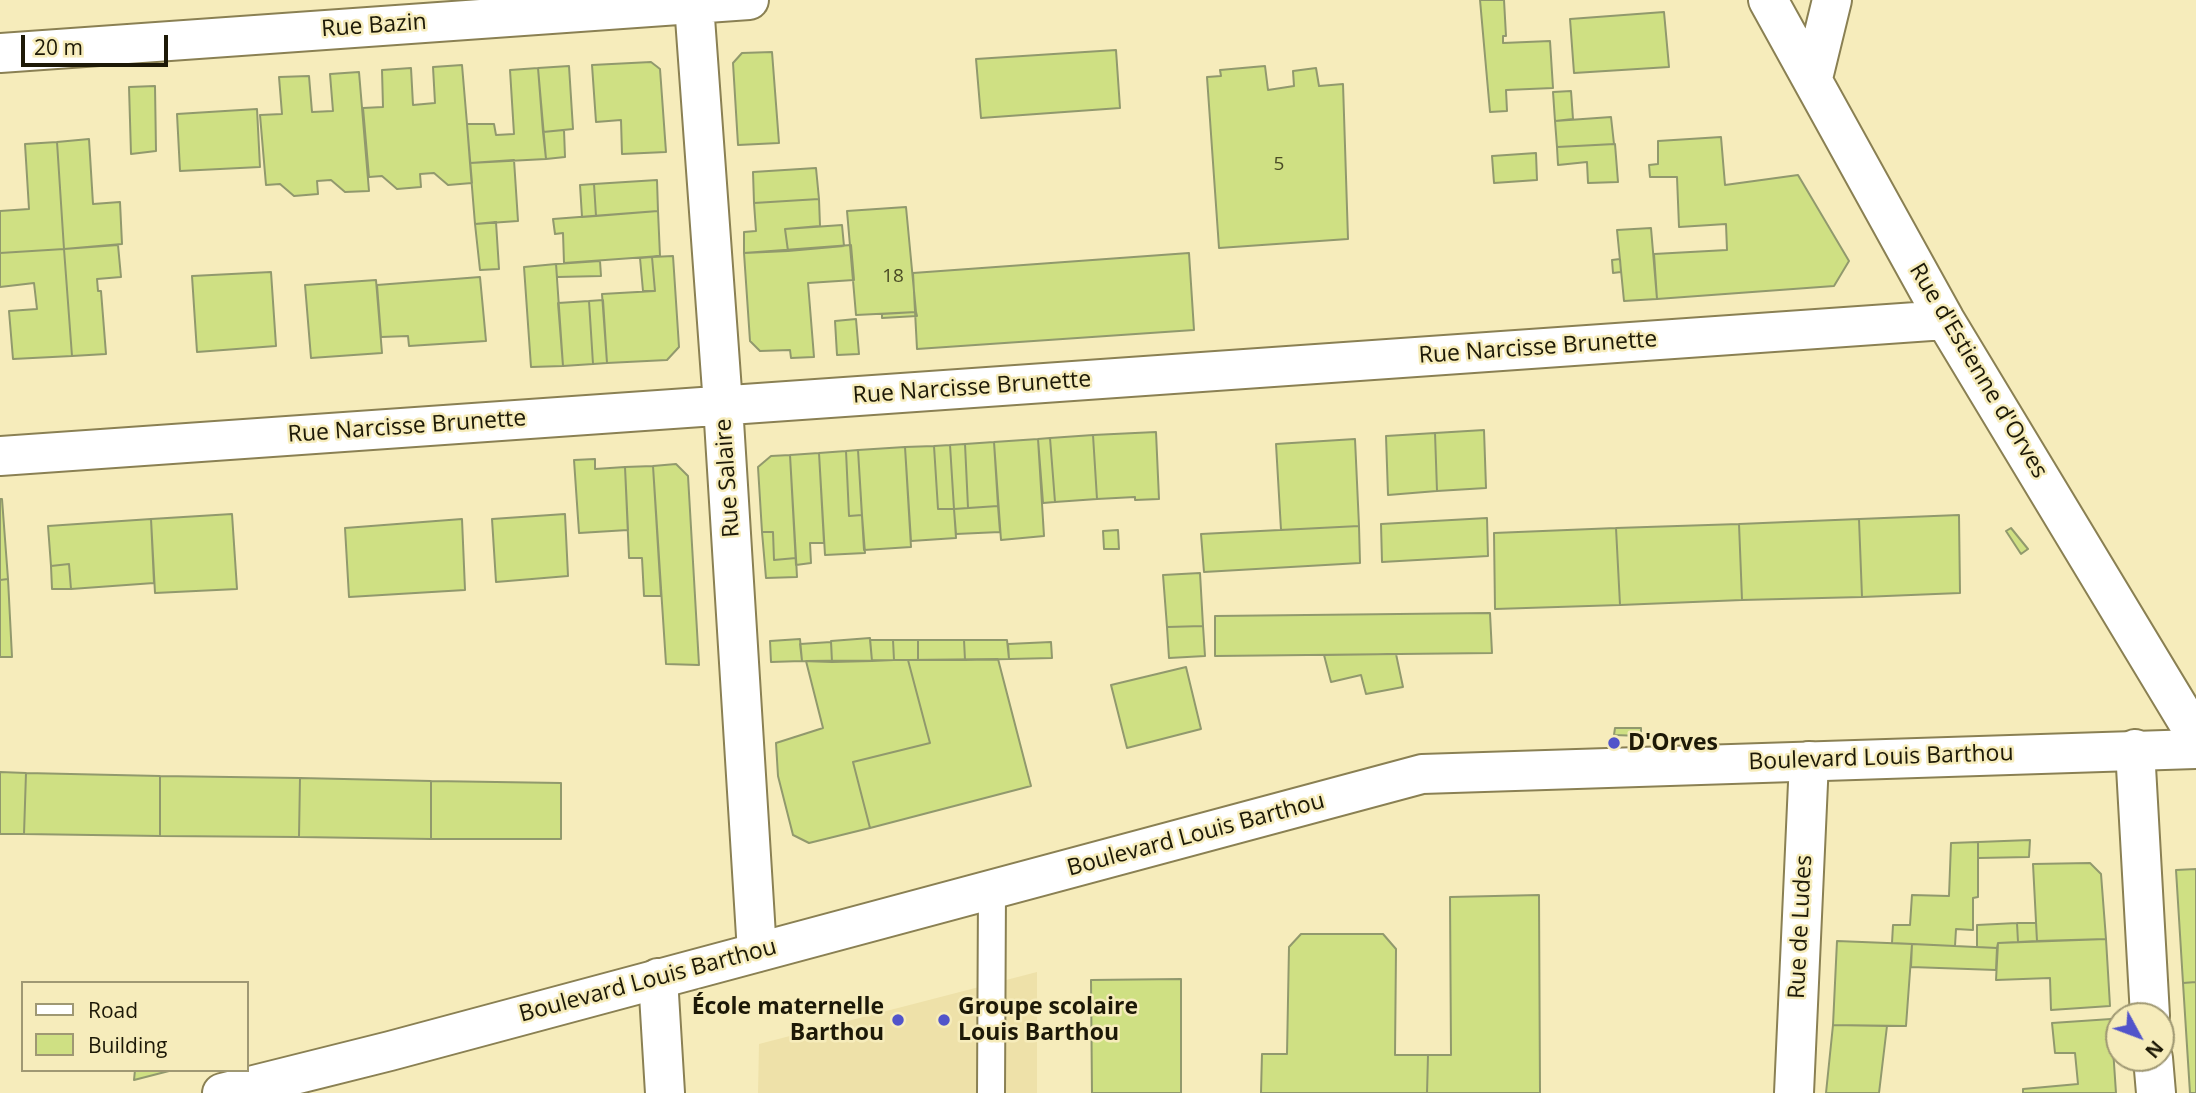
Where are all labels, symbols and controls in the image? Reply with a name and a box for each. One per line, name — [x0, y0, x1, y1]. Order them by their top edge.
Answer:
street label: Rue Bazin — [320, 9, 428, 43]
scale bar — [24, 21, 172, 65]
text: 20 m — [34, 33, 83, 61]
house number: 5 — [1274, 154, 1284, 176]
street label: Rue d'Estienne d'Orves — [1903, 259, 2053, 483]
house number: 18 — [882, 266, 904, 288]
street label: Rue Narcisse Brunette — [1418, 326, 1658, 370]
street label: Rue Narcisse Brunette — [852, 366, 1092, 410]
street label: Rue Narcisse Brunette — [287, 405, 527, 449]
street label: Rue Salaire — [710, 418, 746, 538]
place label: D'Orves — [1628, 729, 1718, 757]
marker: D'Orves — [1606, 735, 1622, 751]
street label: Boulevard Louis Barthou — [1748, 740, 2014, 776]
street label: Boulevard Louis Barthou — [1064, 787, 1328, 883]
street label: Rue de Ludes — [1783, 854, 1819, 1000]
street label: Boulevard Louis Barthou — [516, 933, 780, 1029]
legend — [21, 981, 248, 1072]
place label: École maternelle Barthou — [692, 993, 884, 1047]
place label: Groupe scolaire Louis Barthou — [958, 993, 1138, 1047]
text: Road — [88, 996, 138, 1024]
north arrow — [2105, 1002, 2175, 1072]
marker: École maternelle Barthou — [890, 1012, 906, 1028]
marker: Groupe scolaire Louis Barthou — [936, 1012, 952, 1028]
text: Building — [88, 1031, 167, 1059]
text: N — [2139, 1035, 2169, 1064]

